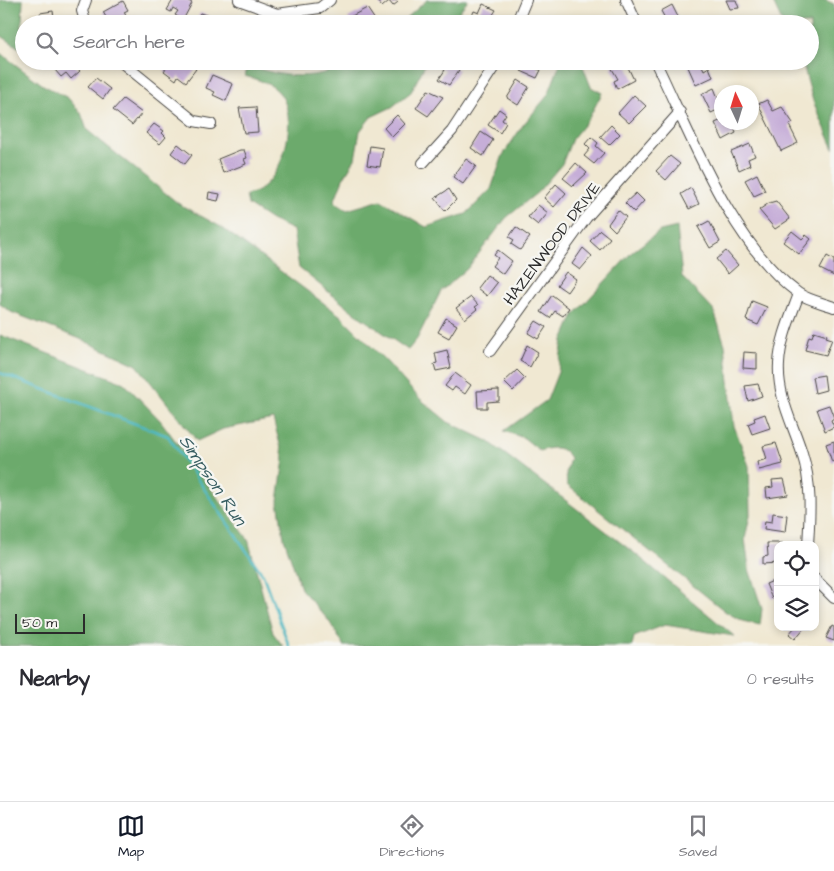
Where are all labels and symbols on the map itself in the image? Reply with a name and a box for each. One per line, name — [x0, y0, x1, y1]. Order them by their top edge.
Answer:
north arrow — [714, 85, 759, 130]
street label: HAZENWOOD DRIVE — [498, 177, 606, 310]
water label: Simpson Run — [173, 430, 253, 532]
scale bar — [15, 611, 85, 634]

